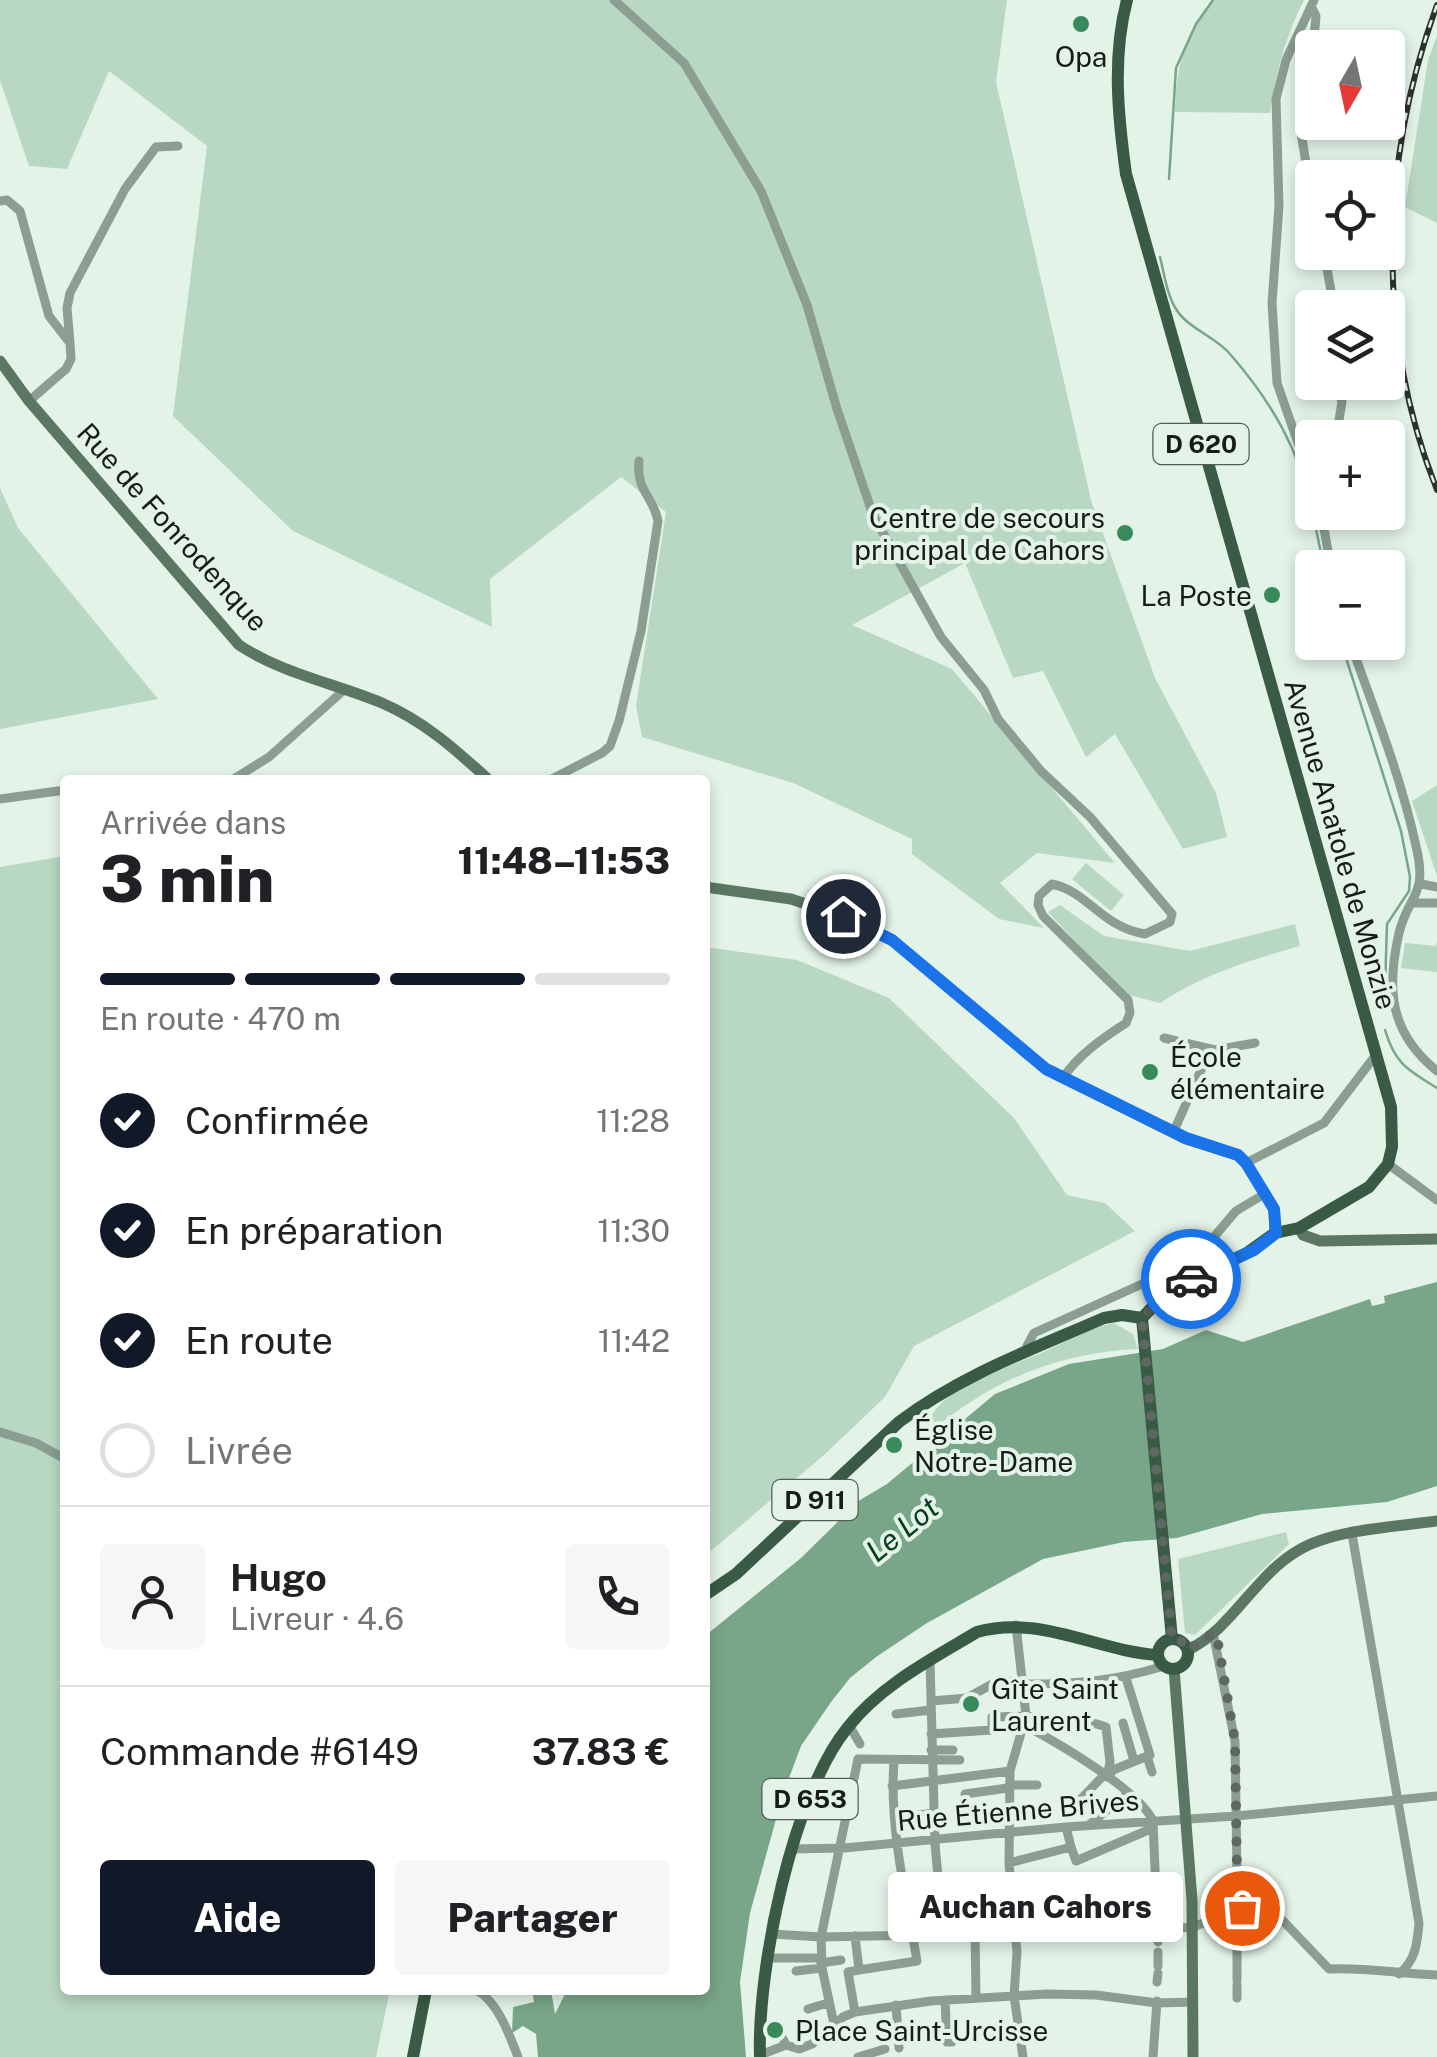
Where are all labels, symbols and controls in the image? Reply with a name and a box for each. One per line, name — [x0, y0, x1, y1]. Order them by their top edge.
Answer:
marker: Opa — [1070, 13, 1092, 35]
north arrow — [1295, 30, 1405, 140]
map controls — [1295, 30, 1405, 660]
place label: Opa — [1055, 40, 1107, 73]
button: locate — [1295, 160, 1405, 270]
button: layers — [1295, 290, 1405, 400]
street label: Rue de Fonrodenque — [71, 416, 275, 638]
button: + — [1295, 420, 1405, 530]
road number: D 620 — [1154, 424, 1248, 464]
place label: Centre de secours principal de Cahors — [854, 501, 1105, 566]
marker: Centre de secours principal de Cahors — [1114, 522, 1136, 544]
button: − — [1295, 550, 1405, 660]
place label: La Poste — [1140, 579, 1252, 612]
marker: La Poste — [1261, 584, 1283, 606]
street label: Avenue Anatole de Monzie — [1278, 675, 1404, 1013]
text: Arrivée dans — [100, 804, 286, 841]
text: 11:48–11:53 — [457, 838, 670, 883]
text: 3 min — [100, 840, 275, 917]
pin — [801, 874, 886, 959]
icon: home — [816, 889, 871, 944]
text: En route · 470 m — [100, 1000, 341, 1037]
place label: École élémentaire — [1170, 1040, 1325, 1105]
marker: École élémentaire — [1139, 1061, 1161, 1083]
icon: check — [100, 1093, 155, 1148]
text: Confirmée — [185, 1098, 369, 1143]
text: 11:28 — [596, 1102, 670, 1139]
icon: check — [100, 1203, 155, 1258]
text: En préparation — [185, 1208, 443, 1253]
text: 11:30 — [597, 1212, 670, 1249]
courier — [1141, 1229, 1241, 1329]
icon: car — [1164, 1252, 1219, 1307]
icon: check — [100, 1313, 155, 1368]
text: En route — [185, 1318, 333, 1363]
text: 11:42 — [598, 1322, 670, 1359]
place label: Église Notre-Dame — [914, 1413, 1073, 1478]
text: Livrée — [185, 1428, 293, 1473]
marker: Église Notre-Dame — [883, 1434, 905, 1456]
road number: D 911 — [772, 1480, 858, 1520]
water label: Le Lot — [859, 1489, 945, 1569]
button: person — [100, 1544, 205, 1649]
button: phone — [565, 1544, 670, 1649]
text: Hugo — [230, 1555, 327, 1600]
text: Livreur · 4.6 — [230, 1600, 404, 1637]
place label: Gîte Saint Laurent — [991, 1672, 1119, 1737]
marker: Gîte Saint Laurent — [960, 1693, 982, 1715]
text: Commande #6149 — [100, 1729, 419, 1774]
text: 37.83 € — [532, 1729, 670, 1774]
road number: D 653 — [762, 1779, 858, 1819]
street label: Rue Étienne Brives — [896, 1783, 1140, 1837]
button: Aide — [100, 1860, 375, 1975]
button: Partager — [395, 1860, 670, 1975]
pin — [1200, 1866, 1285, 1951]
callout: Auchan Cahors — [887, 1873, 1182, 1943]
icon: bag — [1215, 1881, 1270, 1936]
text: Auchan Cahors — [919, 1888, 1152, 1925]
place label: Place Saint-Urcisse — [795, 2014, 1048, 2047]
marker: Place Saint-Urcisse — [764, 2019, 786, 2041]

